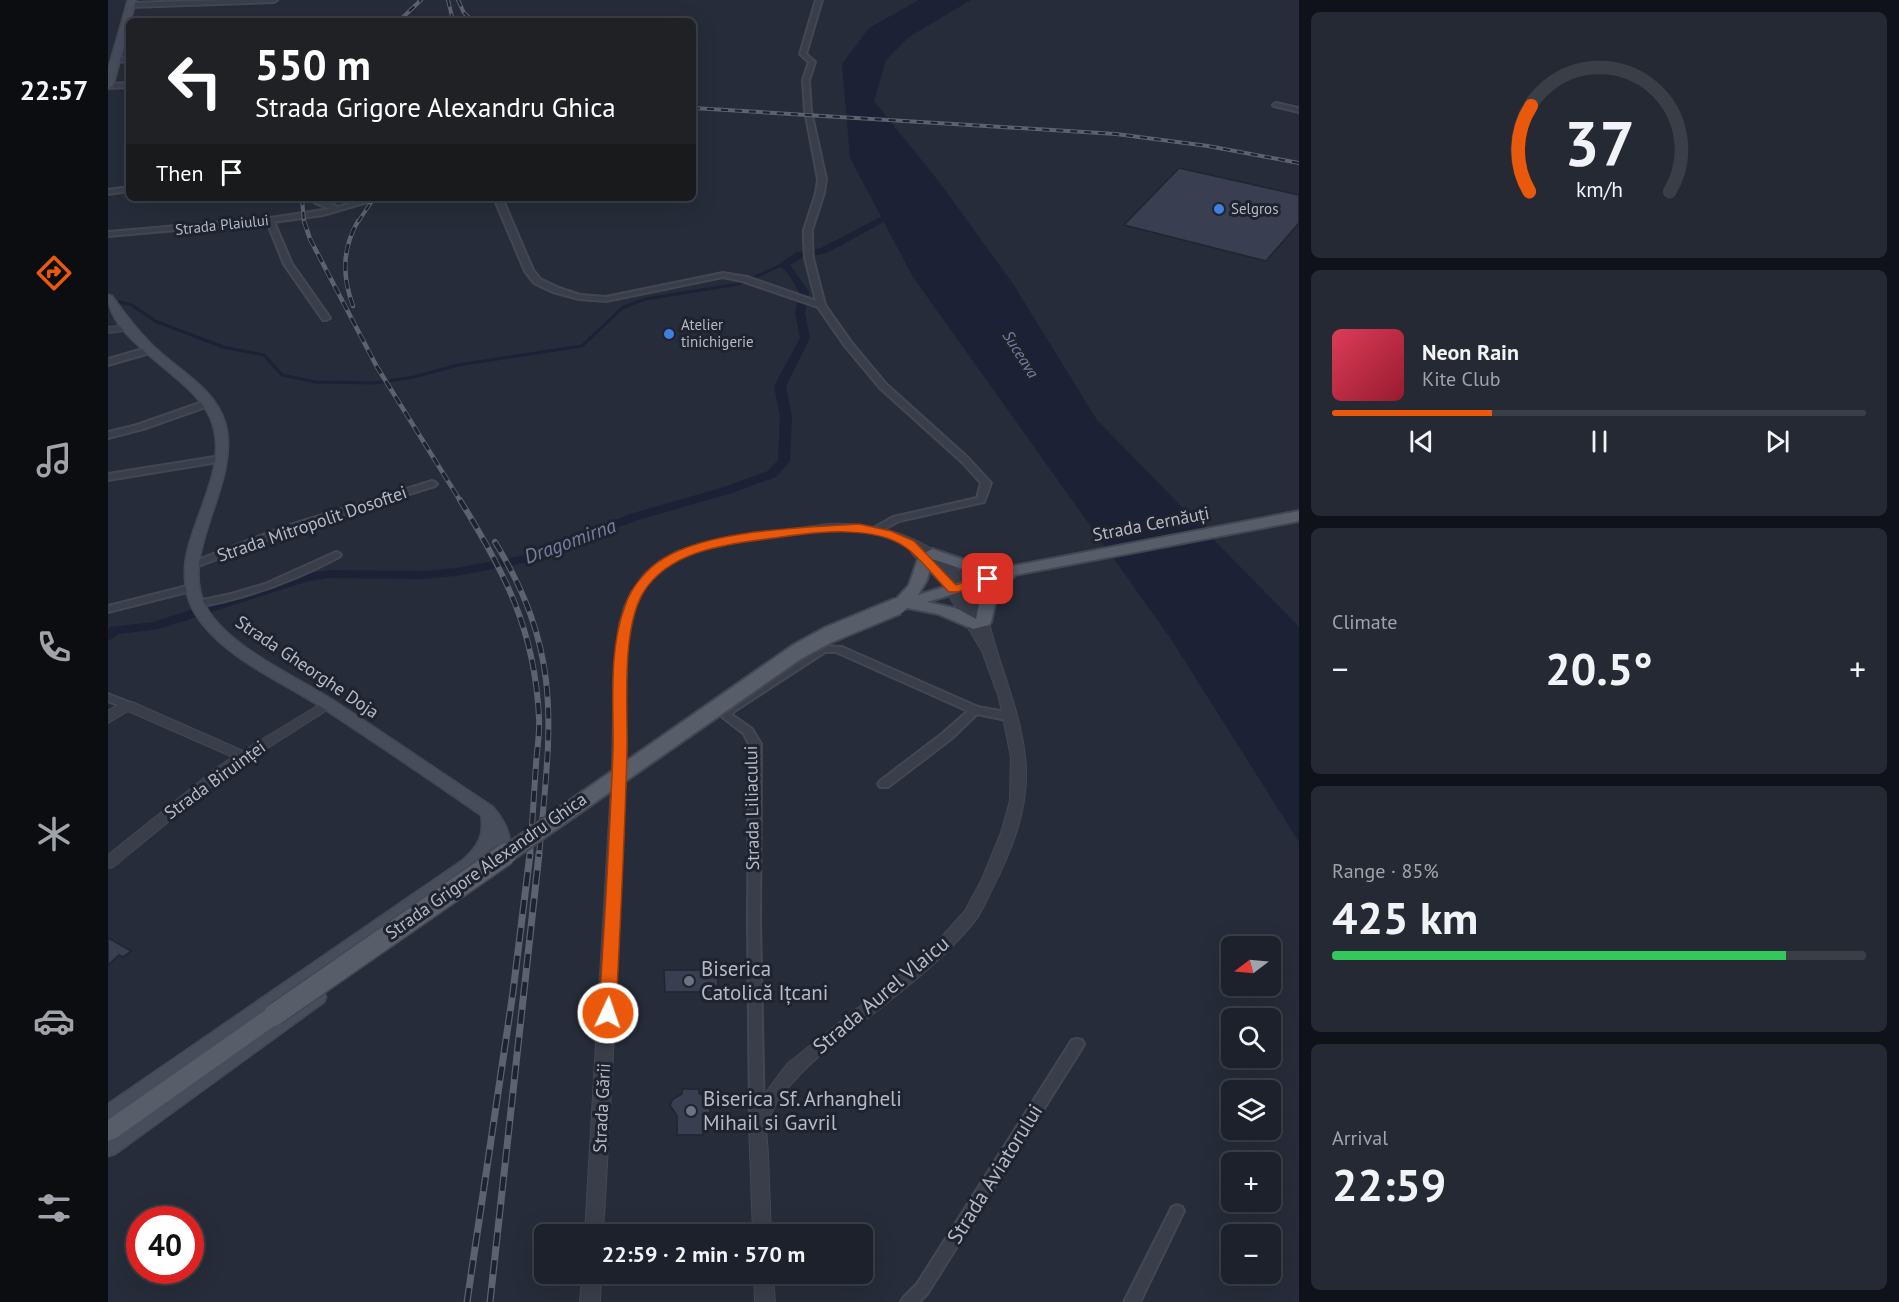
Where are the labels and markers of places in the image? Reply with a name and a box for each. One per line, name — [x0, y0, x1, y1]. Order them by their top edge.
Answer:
place label: Selgros — [1231, 199, 1278, 218]
marker: Selgros — [1212, 202, 1226, 216]
place label: Atelier tinichigerie — [681, 315, 754, 351]
marker: Atelier tinichigerie — [662, 327, 676, 341]
pin — [962, 553, 1013, 604]
place label: Biserica Catolică Ițcani — [701, 955, 828, 1006]
marker: Biserica Catolică Ițcani — [682, 974, 696, 988]
place label: Biserica Sf. Arhangheli Mihail si Gavril — [703, 1085, 902, 1136]
marker: Biserica Sf. Arhangheli Mihail si Gavril — [684, 1104, 698, 1118]

